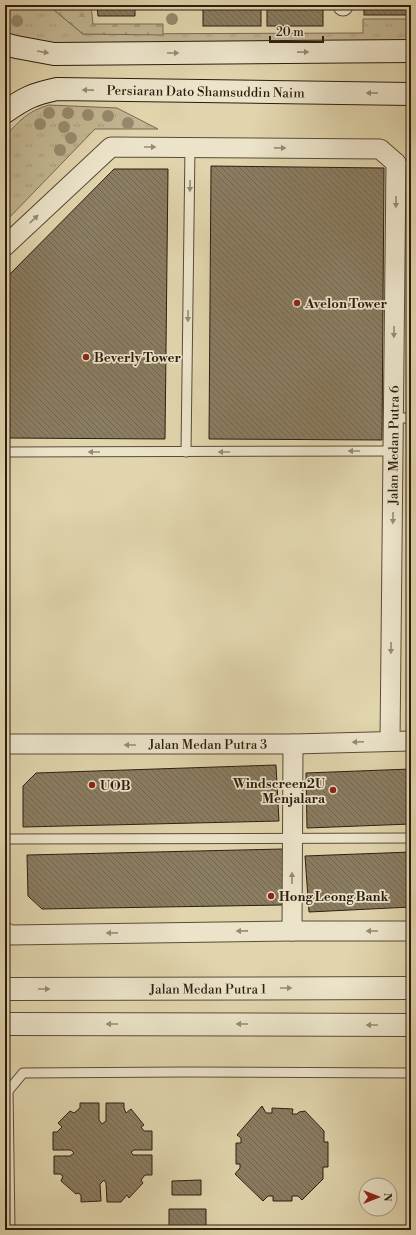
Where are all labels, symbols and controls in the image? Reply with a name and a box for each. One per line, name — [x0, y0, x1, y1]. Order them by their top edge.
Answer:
scale bar — [270, 18, 323, 44]
text: 20 m — [276, 25, 304, 40]
one-way arrow — [37, 49, 49, 55]
one-way arrow — [297, 49, 310, 55]
one-way arrow — [167, 50, 180, 56]
street label: Persiaran Dato Shamsuddin Naim — [106, 83, 305, 102]
one-way arrow — [81, 87, 94, 93]
one-way arrow — [366, 90, 378, 97]
one-way arrow — [144, 144, 157, 150]
one-way arrow — [274, 145, 287, 151]
one-way arrow — [187, 180, 193, 193]
one-way arrow — [393, 196, 399, 209]
one-way arrow — [29, 215, 38, 224]
place label: Avelon Tower — [304, 296, 387, 312]
marker: Avelon Tower — [292, 298, 302, 308]
one-way arrow — [185, 310, 191, 323]
one-way arrow — [391, 326, 398, 338]
place label: Beverly Tower — [94, 350, 182, 366]
marker: Beverly Tower — [81, 352, 91, 362]
street label: Jalan Medan Putra 6 — [385, 385, 403, 506]
one-way arrow — [347, 448, 360, 454]
one-way arrow — [87, 449, 100, 455]
one-way arrow — [217, 449, 230, 455]
one-way arrow — [390, 512, 396, 525]
one-way arrow — [388, 642, 395, 654]
street label: Jalan Medan Putra 3 — [148, 737, 267, 753]
one-way arrow — [351, 739, 364, 745]
one-way arrow — [123, 742, 136, 748]
place label: Windscreen2U Menjalara — [232, 776, 326, 807]
place label: UOB — [100, 778, 131, 794]
marker: UOB — [87, 780, 97, 790]
marker: Windscreen2U Menjalara — [328, 785, 338, 795]
one-way arrow — [289, 871, 295, 884]
place label: Hong Leong Bank — [279, 889, 389, 905]
marker: Hong Leong Bank — [266, 891, 276, 901]
one-way arrow — [236, 928, 248, 935]
one-way arrow — [365, 928, 378, 934]
one-way arrow — [106, 930, 118, 937]
street label: Jalan Medan Putra 1 — [149, 981, 267, 998]
one-way arrow — [280, 985, 293, 991]
one-way arrow — [38, 986, 51, 992]
one-way arrow — [105, 1021, 118, 1027]
one-way arrow — [235, 1021, 248, 1027]
one-way arrow — [365, 1022, 378, 1028]
north arrow — [358, 1177, 398, 1217]
text: N — [380, 1193, 394, 1202]

